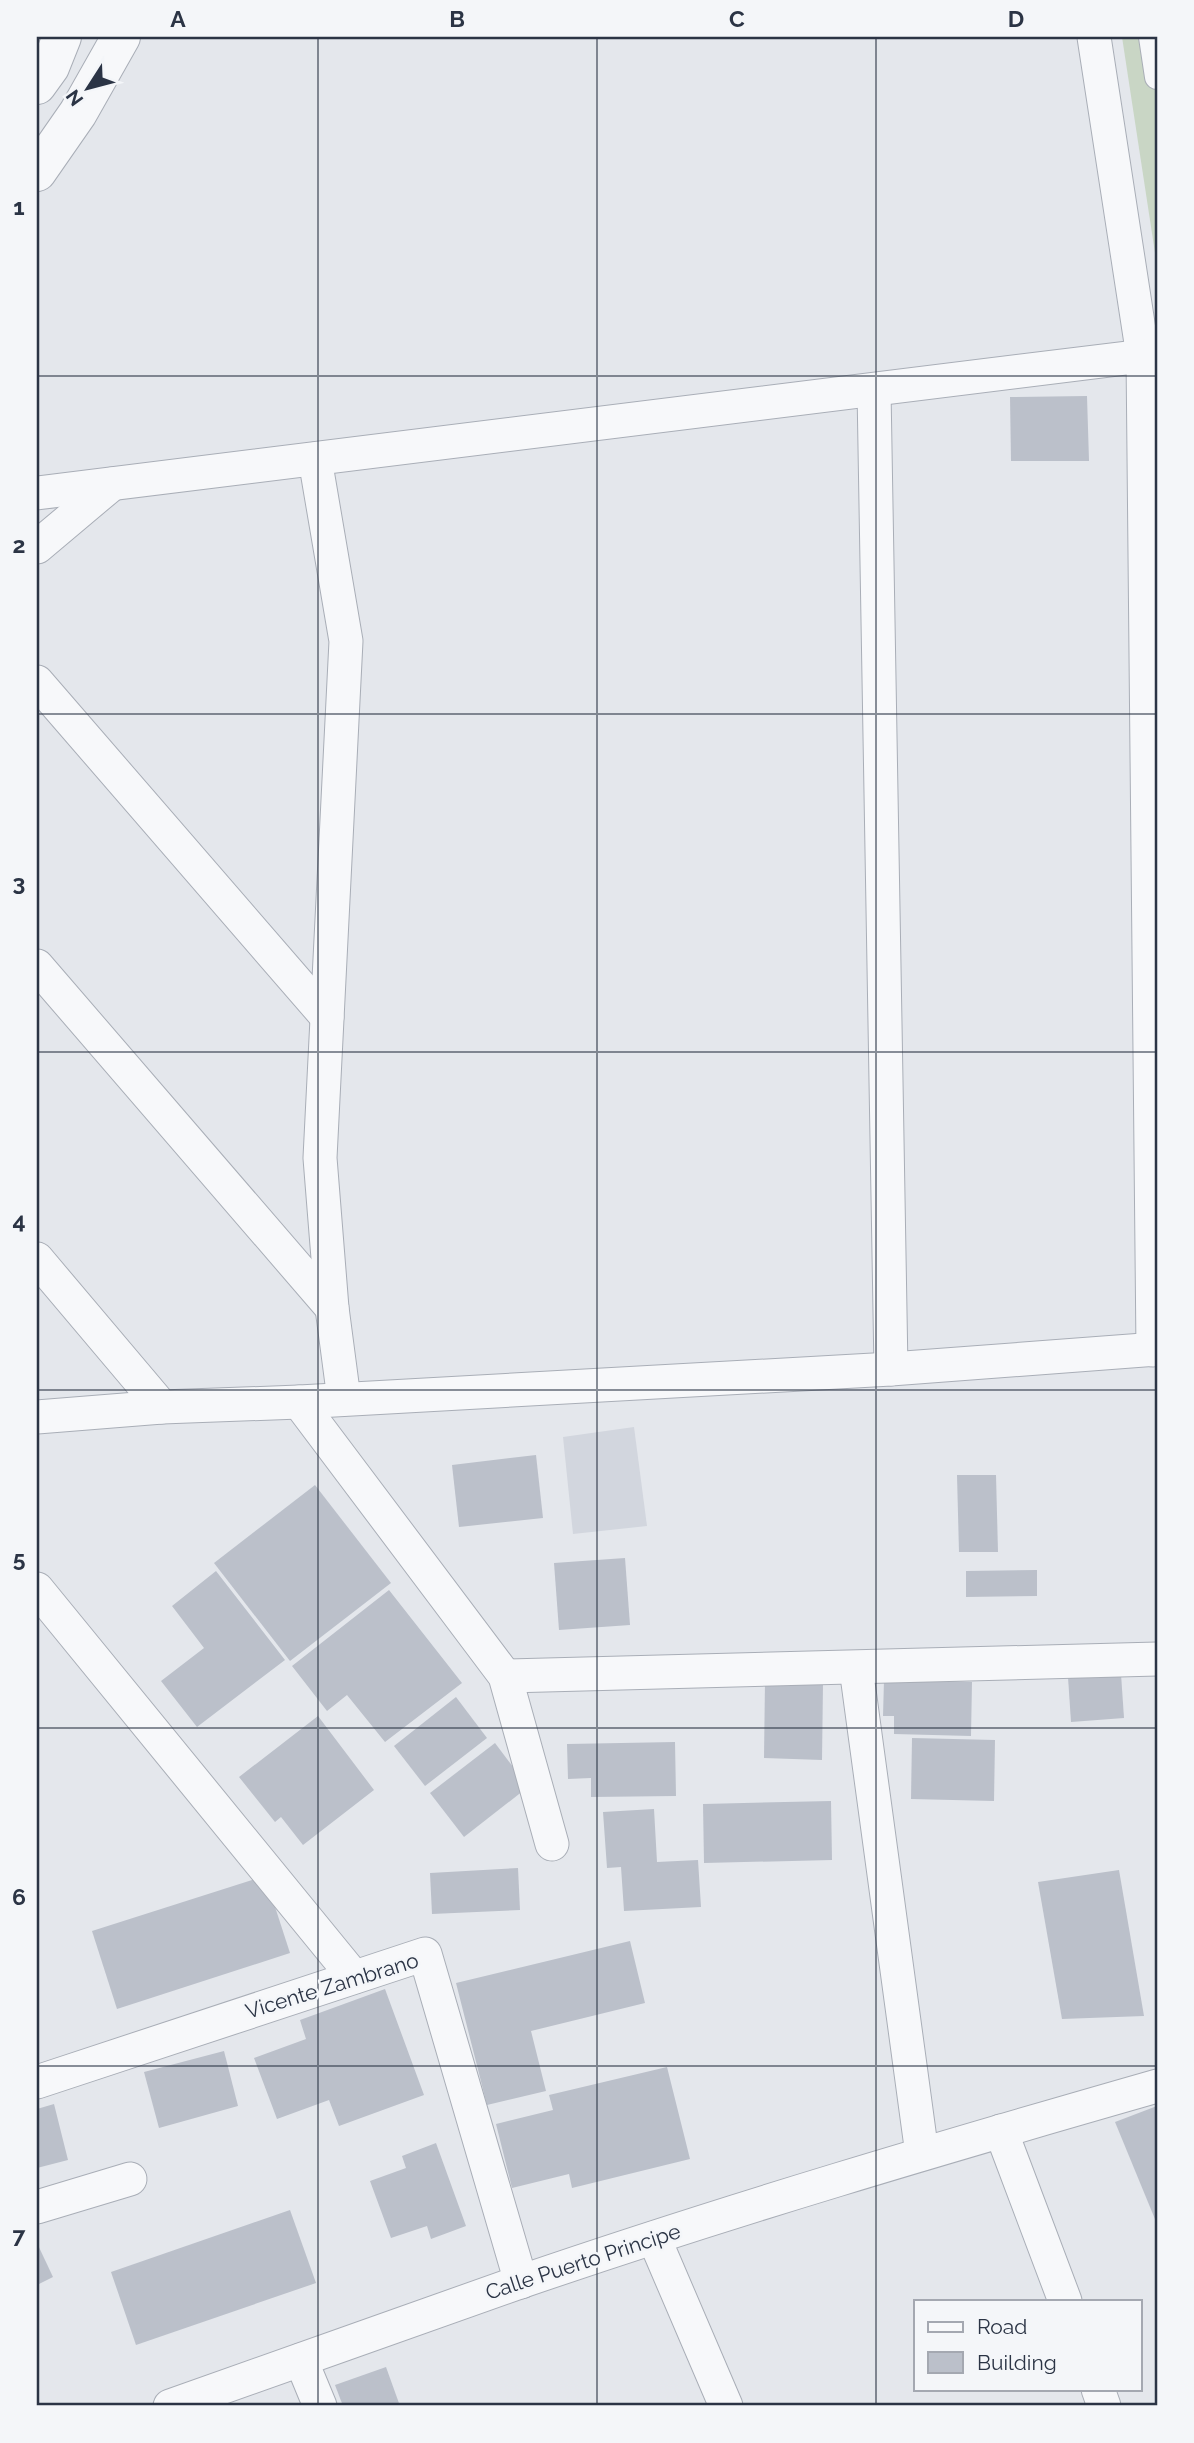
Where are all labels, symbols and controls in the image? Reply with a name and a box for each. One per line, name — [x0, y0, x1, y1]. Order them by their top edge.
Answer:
text: A — [170, 5, 186, 32]
text: B — [449, 5, 465, 32]
text: C — [729, 5, 745, 32]
text: D — [1008, 5, 1024, 32]
north arrow — [52, 52, 122, 122]
text: N — [61, 86, 87, 110]
text: 1 — [13, 193, 25, 220]
text: 2 — [13, 531, 25, 558]
text: 3 — [13, 869, 25, 896]
text: 4 — [12, 1207, 26, 1234]
text: 5 — [13, 1545, 26, 1572]
text: 6 — [12, 1883, 26, 1910]
street label: Vicente Zambrano — [242, 1947, 421, 2024]
street label: Calle Puerto Principe — [482, 2218, 684, 2305]
text: 7 — [13, 2221, 26, 2248]
legend — [914, 2300, 1142, 2390]
text: Road — [977, 2314, 1027, 2339]
text: Building — [977, 2350, 1057, 2375]

